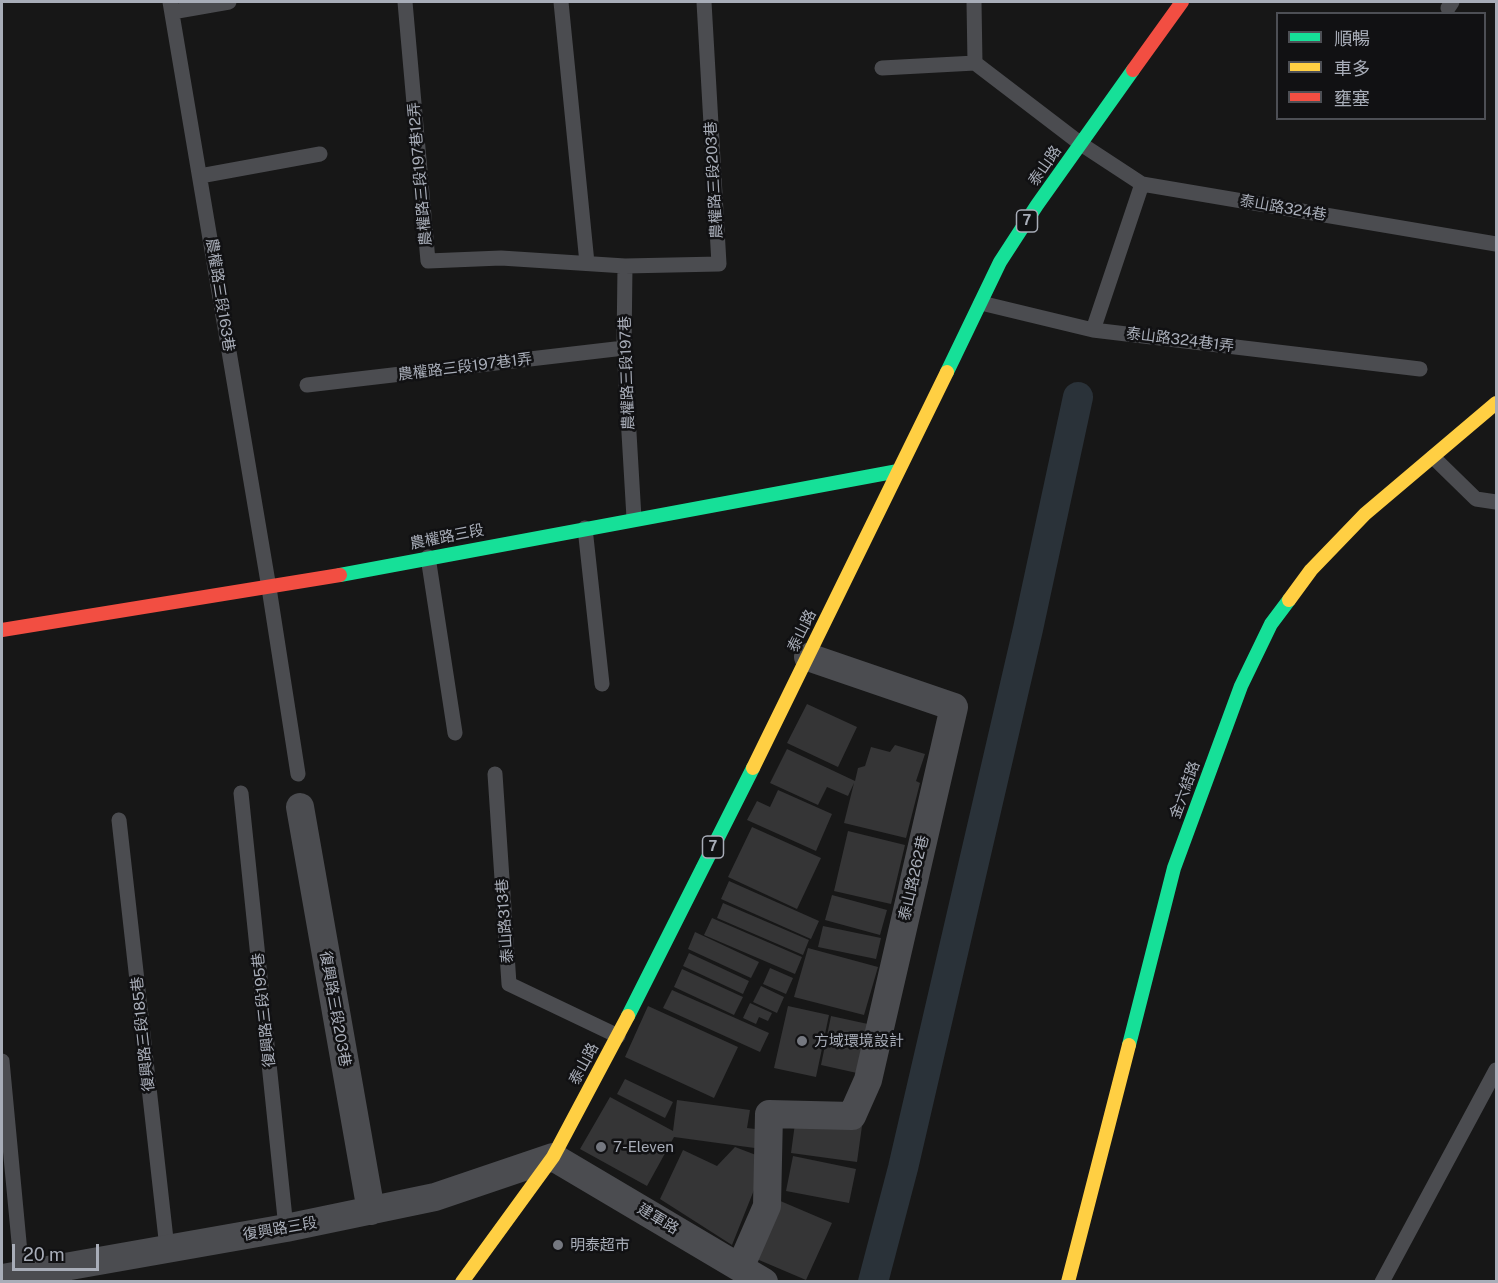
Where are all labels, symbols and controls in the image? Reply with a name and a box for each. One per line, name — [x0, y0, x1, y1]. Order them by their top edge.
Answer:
legend — [1276, 12, 1486, 120]
text: 順暢 — [1334, 28, 1370, 49]
text: 車多 — [1334, 58, 1370, 79]
text: 壅塞 — [1334, 88, 1370, 109]
street label: 農權路三段197巷12弄 — [405, 101, 435, 247]
street label: 農權路三段203巷 — [702, 121, 726, 239]
street label: 泰山路 — [1025, 142, 1065, 190]
street label: 泰山路324巷 — [1238, 192, 1328, 224]
road number: 7 — [1016, 210, 1038, 232]
street label: 農權路三段163巷 — [202, 237, 238, 353]
street label: 農權路三段197巷 — [616, 316, 638, 430]
street label: 泰山路324巷1弄 — [1125, 324, 1235, 356]
street label: 農權路三段197巷1弄 — [397, 350, 533, 384]
street label: 農權路三段 — [408, 521, 486, 553]
street label: 泰山路 — [784, 607, 820, 655]
street label: 金六結路 — [1166, 759, 1204, 821]
street label: 泰山路262巷 — [895, 833, 933, 923]
road number: 7 — [702, 836, 724, 858]
street label: 泰山路313巷 — [493, 878, 517, 964]
street label: 復興路三段203巷 — [316, 950, 354, 1068]
street label: 復興路三段195巷 — [249, 952, 279, 1068]
street label: 復興路三段185巷 — [128, 976, 158, 1092]
place label: 方域環境設計 — [814, 1032, 904, 1050]
marker: 方域環境設計 — [795, 1034, 809, 1048]
street label: 泰山路 — [565, 1040, 603, 1088]
place label: 7-Eleven — [613, 1138, 674, 1156]
marker: 7-Eleven — [594, 1140, 608, 1154]
street label: 建軍路 — [634, 1200, 682, 1238]
street label: 復興路三段 — [242, 1214, 318, 1244]
scale bar — [15, 1232, 102, 1270]
place label: 明泰超市 — [570, 1236, 630, 1254]
marker: 明泰超市 — [551, 1238, 565, 1252]
text: 20 m — [23, 1244, 65, 1265]

